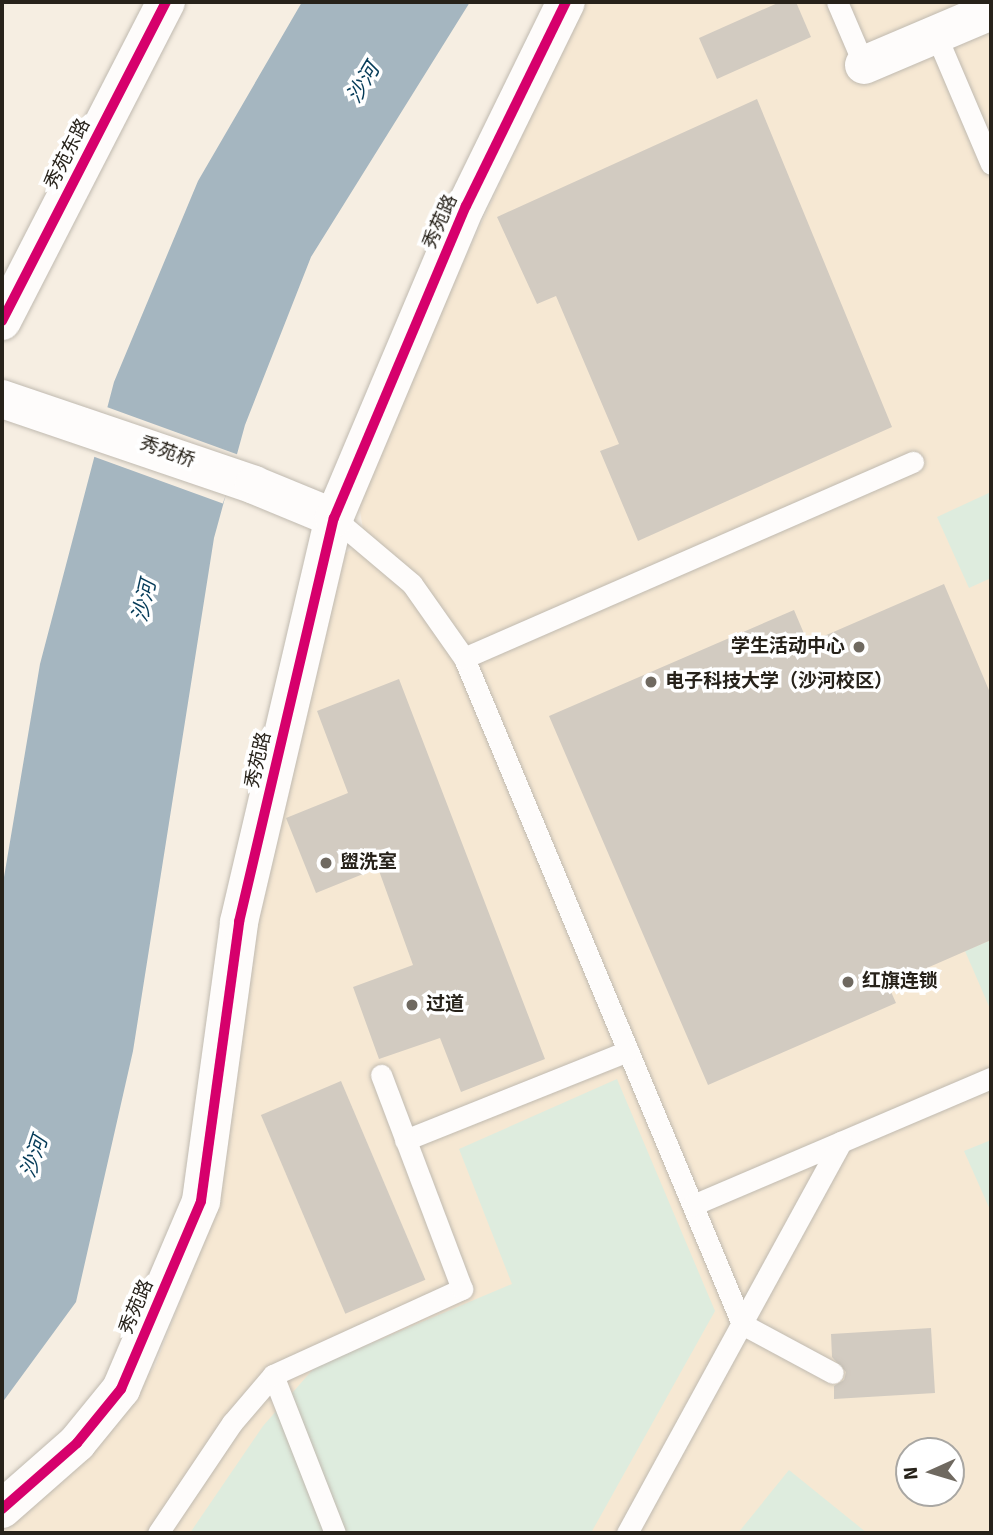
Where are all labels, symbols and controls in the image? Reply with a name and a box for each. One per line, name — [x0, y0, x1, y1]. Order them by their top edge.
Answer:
water label: 沙河 — [341, 59, 385, 107]
street label: 秀苑东路 — [41, 115, 95, 193]
street label: 秀苑路 — [419, 191, 463, 253]
street label: 秀苑桥 — [136, 433, 198, 473]
water label: 沙河 — [127, 578, 161, 624]
place label: 学生活动中心 — [731, 636, 845, 658]
marker: 学生活动中心 — [851, 639, 867, 655]
place label: 电子科技大学（沙河校区） — [665, 671, 893, 693]
marker: 电子科技大学（沙河校区） — [643, 674, 659, 690]
street label: 秀苑路 — [241, 730, 277, 790]
place label: 盥洗室 — [340, 852, 397, 874]
marker: 盥洗室 — [318, 855, 334, 871]
place label: 红旗连锁 — [862, 971, 938, 993]
marker: 红旗连锁 — [840, 974, 856, 990]
place label: 过道 — [426, 994, 464, 1016]
marker: 过道 — [404, 997, 420, 1013]
water label: 沙河 — [15, 1133, 53, 1181]
street label: 秀苑路 — [115, 1276, 159, 1338]
north arrow — [895, 1437, 965, 1507]
text: N — [899, 1466, 923, 1481]

